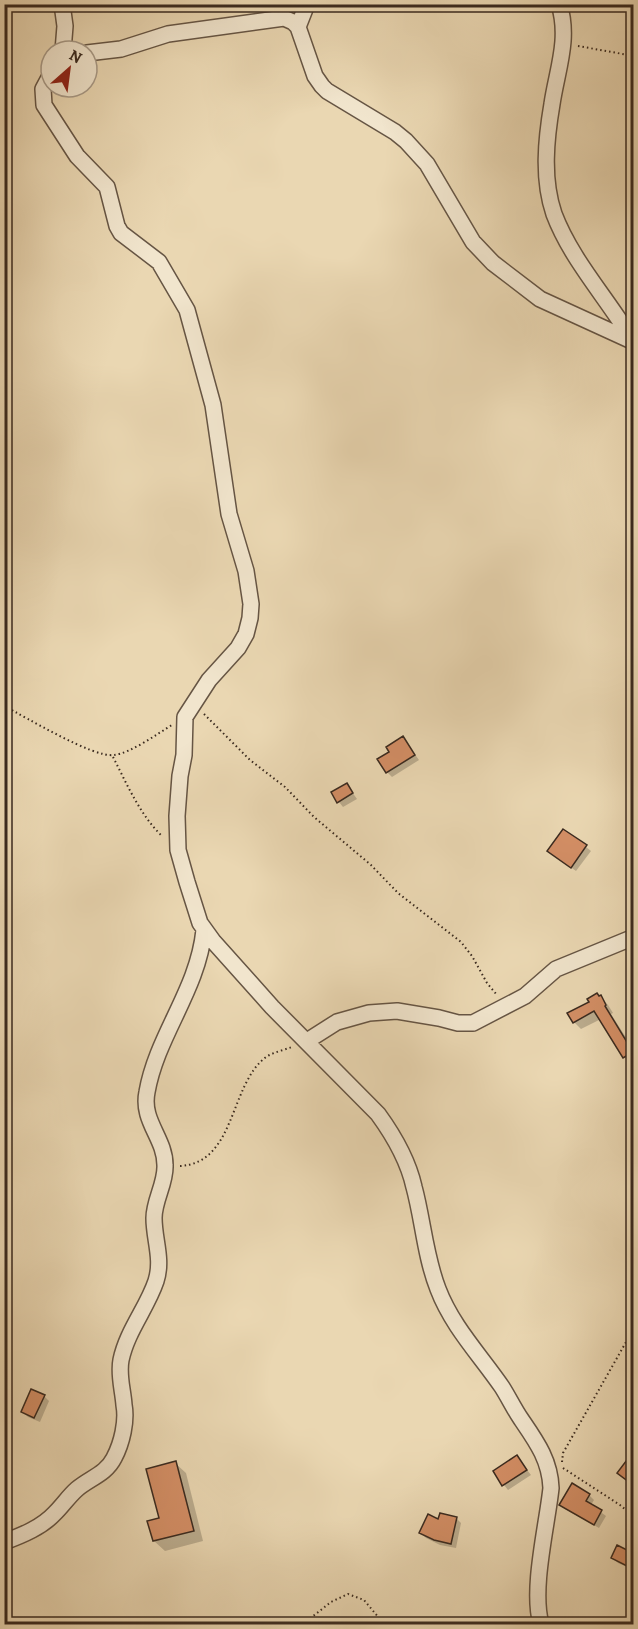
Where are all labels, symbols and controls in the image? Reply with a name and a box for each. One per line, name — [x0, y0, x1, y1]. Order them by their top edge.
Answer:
north arrow — [39, 39, 99, 99]
text: N — [65, 44, 86, 69]

